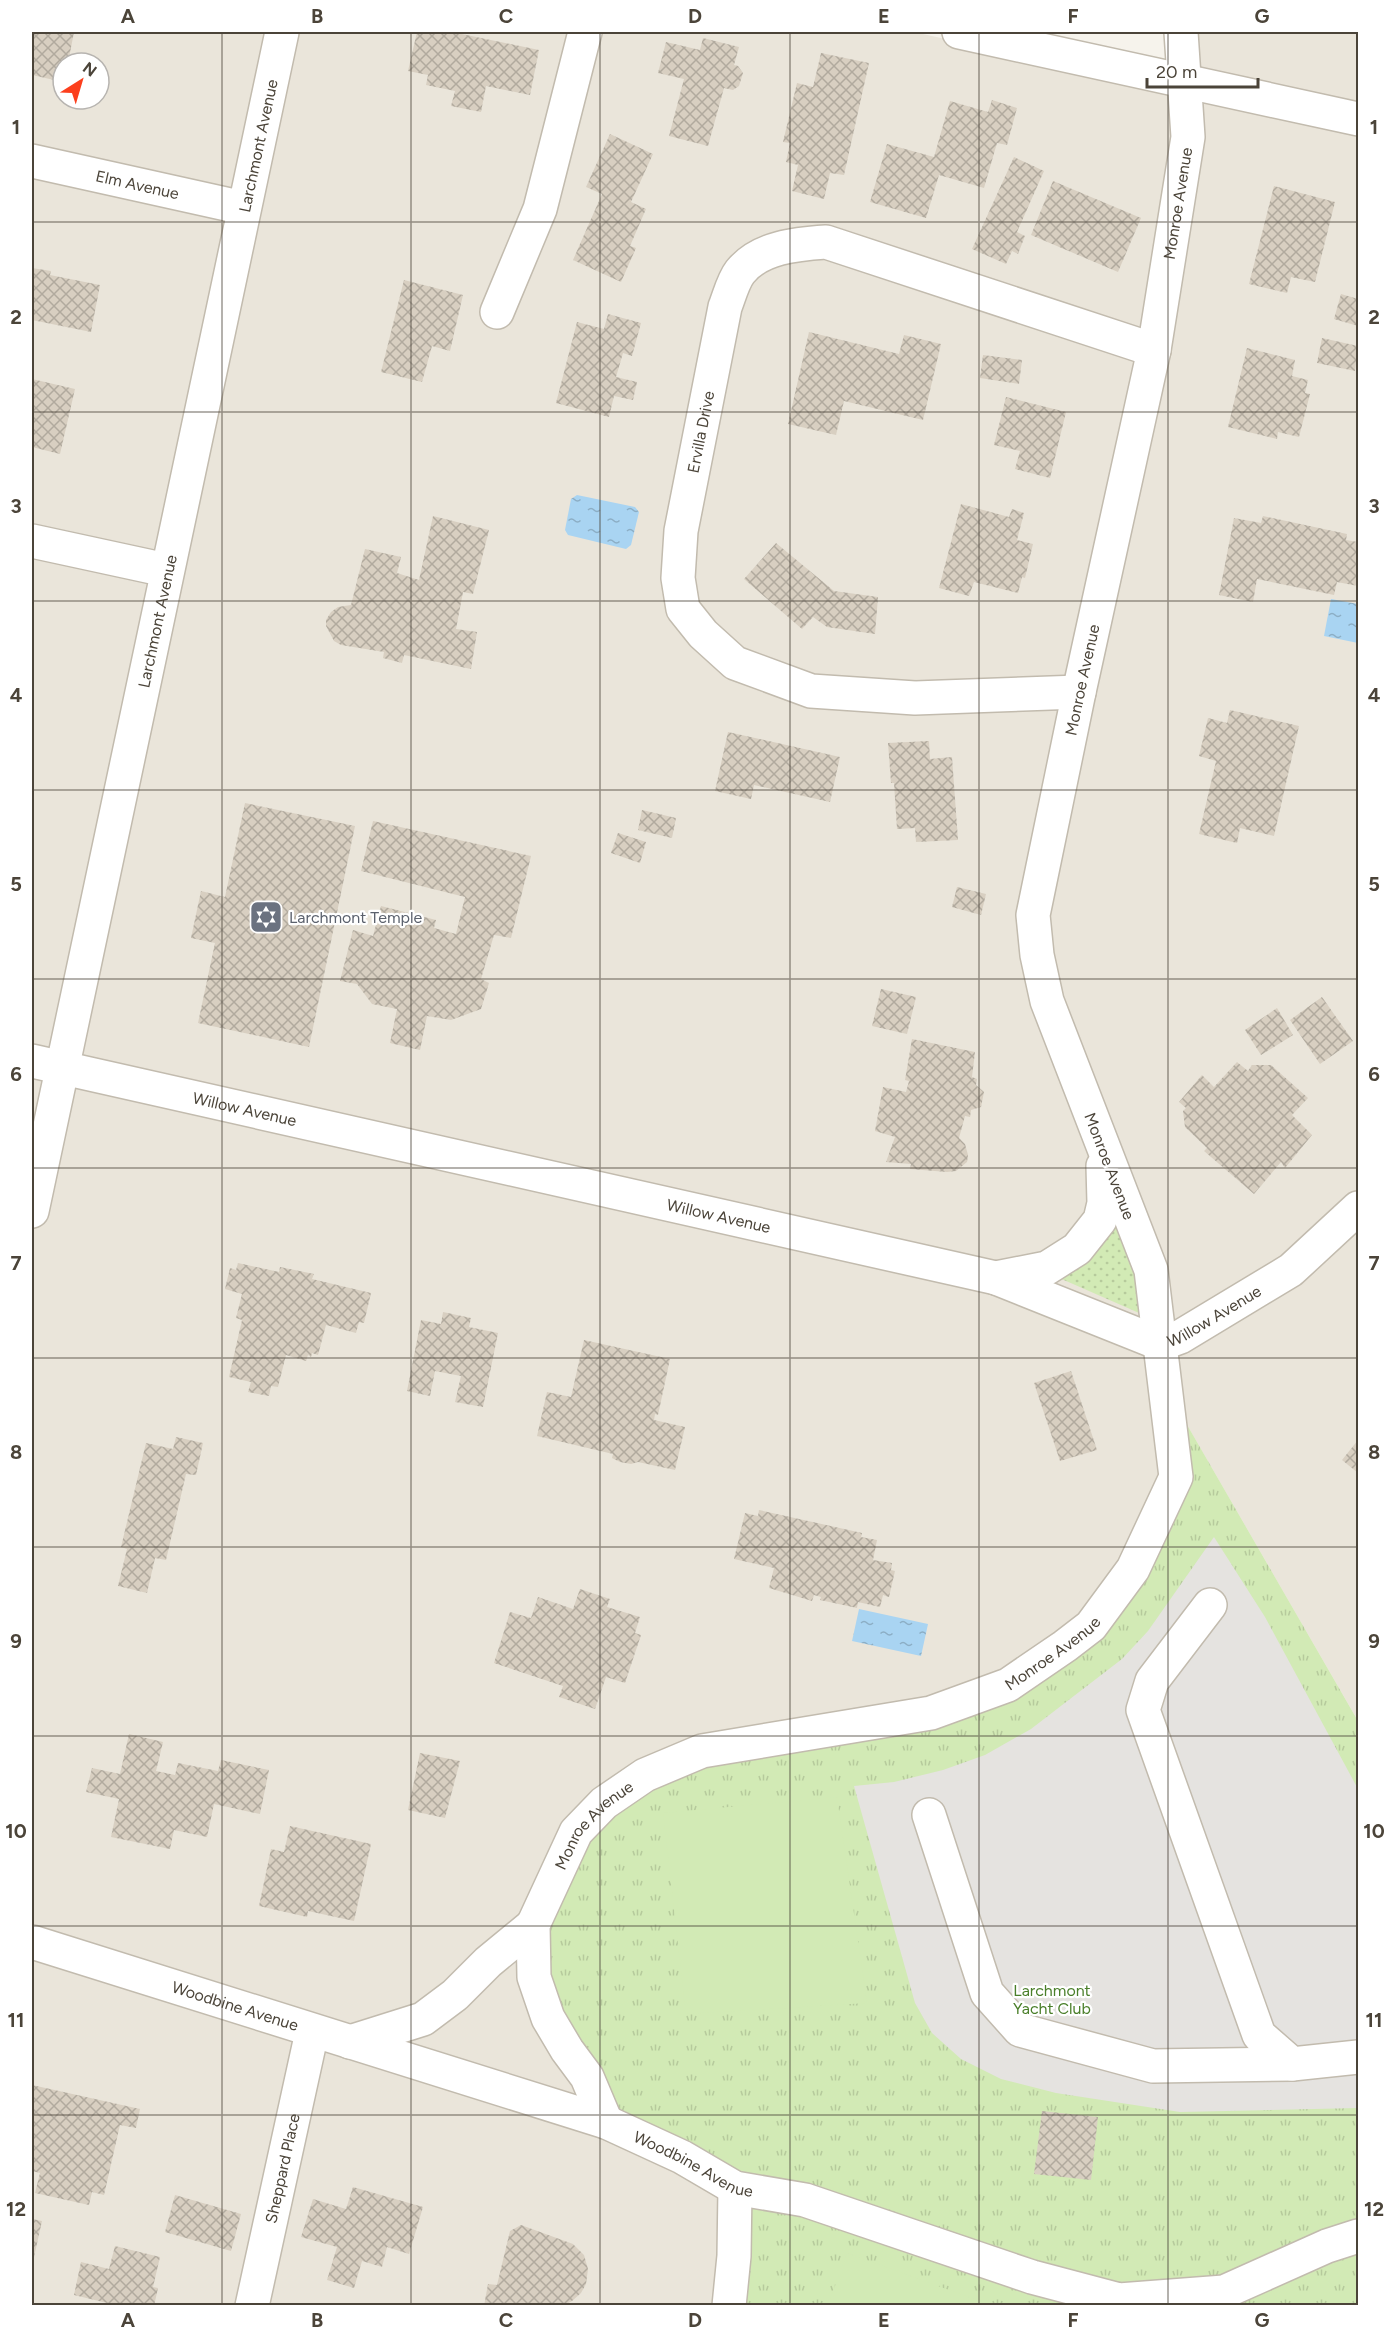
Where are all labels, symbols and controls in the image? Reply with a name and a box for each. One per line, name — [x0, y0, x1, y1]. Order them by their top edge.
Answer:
text: A — [121, 4, 136, 28]
text: B — [311, 4, 323, 28]
text: C — [499, 4, 513, 28]
text: D — [688, 4, 702, 28]
text: E — [878, 4, 890, 28]
text: F — [1067, 4, 1079, 28]
text: G — [1255, 4, 1270, 28]
north arrow — [51, 51, 111, 111]
scale bar — [1147, 51, 1258, 89]
text: N — [79, 58, 100, 81]
text: 20 m — [1156, 61, 1197, 83]
street label: Larchmont Avenue — [235, 77, 282, 214]
text: 1 — [12, 115, 20, 139]
text: 1 — [1370, 115, 1378, 139]
street label: Monroe Avenue — [1160, 146, 1196, 261]
street label: Elm Avenue — [94, 166, 181, 203]
text: 2 — [10, 305, 22, 329]
text: 2 — [1368, 305, 1380, 329]
street label: Ervilla Drive — [684, 389, 718, 475]
text: 3 — [10, 494, 22, 518]
text: 3 — [1368, 494, 1380, 518]
street label: Larchmont Avenue — [134, 553, 181, 689]
street label: Monroe Avenue — [1061, 622, 1104, 737]
text: 4 — [10, 683, 23, 707]
text: 4 — [1368, 683, 1381, 707]
text: 5 — [10, 872, 22, 896]
text: 5 — [1368, 872, 1380, 896]
synagogue icon: Larchmont Temple — [248, 899, 284, 935]
place label: Larchmont Temple — [289, 908, 422, 927]
text: 6 — [10, 1062, 22, 1086]
text: 6 — [1368, 1062, 1380, 1086]
street label: Willow Avenue — [191, 1088, 299, 1130]
street label: Monroe Avenue — [1080, 1110, 1139, 1223]
street label: Willow Avenue — [665, 1195, 773, 1237]
text: 7 — [10, 1251, 22, 1275]
text: 7 — [1368, 1251, 1380, 1275]
street label: Willow Avenue — [1165, 1281, 1265, 1351]
text: 8 — [10, 1440, 22, 1464]
text: 8 — [1368, 1440, 1380, 1464]
street label: Monroe Avenue — [1001, 1613, 1105, 1694]
text: 9 — [10, 1629, 22, 1653]
text: 9 — [1368, 1629, 1380, 1653]
street label: Monroe Avenue — [551, 1777, 637, 1873]
text: 10 — [5, 1819, 27, 1843]
text: 10 — [1363, 1819, 1385, 1843]
street label: Woodbine Avenue — [169, 1977, 301, 2035]
park label: Larchmont Yacht Club — [1013, 1981, 1091, 2018]
text: 11 — [8, 2008, 24, 2032]
text: 11 — [1366, 2008, 1382, 2032]
street label: Sheppard Place — [261, 2112, 304, 2225]
street label: Woodbine Avenue — [631, 2127, 755, 2201]
text: 12 — [6, 2197, 26, 2221]
text: 12 — [1364, 2197, 1384, 2221]
text: A — [121, 2308, 136, 2332]
text: B — [311, 2308, 323, 2332]
text: C — [499, 2308, 513, 2332]
text: D — [688, 2308, 702, 2332]
text: E — [878, 2308, 890, 2332]
text: F — [1067, 2308, 1079, 2332]
text: G — [1255, 2308, 1270, 2332]

